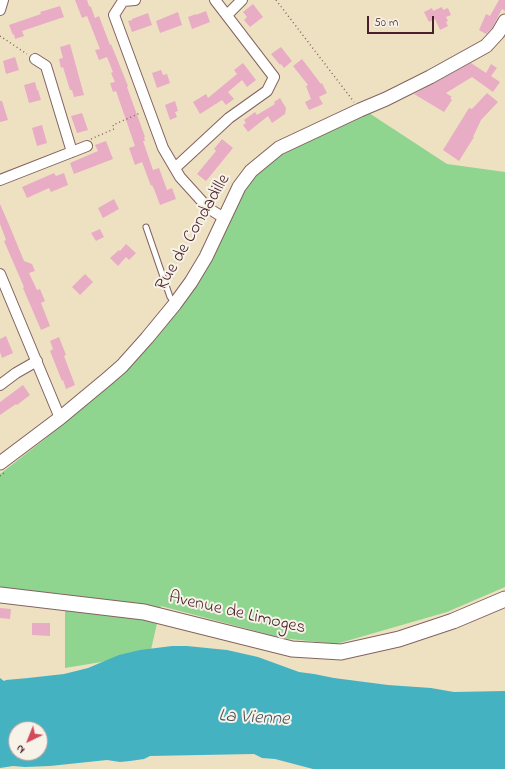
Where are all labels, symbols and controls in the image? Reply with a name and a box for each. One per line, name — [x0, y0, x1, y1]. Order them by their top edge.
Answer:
scale bar — [369, 8, 436, 34]
text: 50 m — [374, 14, 398, 32]
street label: Rue de Condadille — [152, 171, 236, 295]
street label: Avenue de Limoges — [167, 588, 307, 640]
water label: La Vienne — [218, 706, 290, 732]
north arrow — [8, 721, 48, 761]
text: N — [12, 741, 29, 757]

